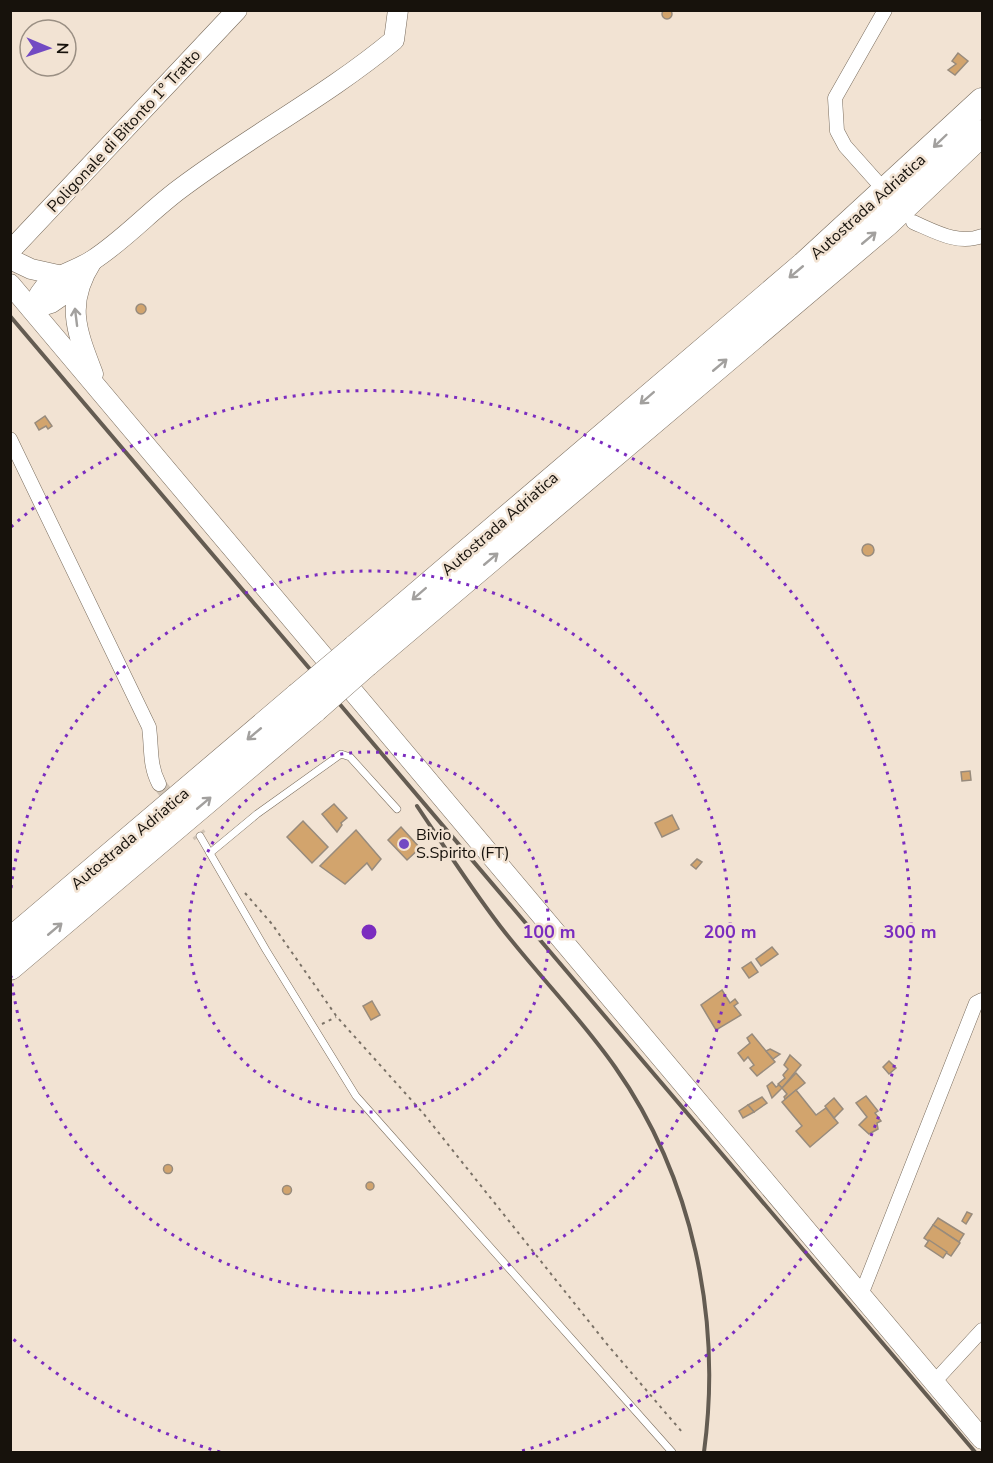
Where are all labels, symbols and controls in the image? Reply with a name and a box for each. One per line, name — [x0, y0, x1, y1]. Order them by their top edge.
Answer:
north arrow — [18, 18, 78, 78]
text: N — [51, 42, 73, 55]
street label: Poligonale di Bitonto 1° Tratto — [42, 44, 206, 217]
one-way arrow — [933, 134, 948, 149]
street label: Autostrada Adriatica — [806, 149, 930, 265]
one-way arrow — [861, 232, 877, 245]
one-way arrow — [788, 266, 804, 279]
one-way arrow — [71, 308, 82, 327]
one-way arrow — [712, 358, 727, 372]
one-way arrow — [640, 391, 655, 405]
street label: Autostrada Adriatica — [437, 467, 563, 581]
one-way arrow — [483, 552, 499, 565]
one-way arrow — [411, 587, 427, 600]
one-way arrow — [247, 727, 262, 741]
street label: Autostrada Adriatica — [66, 783, 194, 895]
one-way arrow — [196, 796, 211, 810]
place label: Bivio S.Spirito (FT) — [416, 824, 510, 864]
marker: Bivio S.Spirito (FT) — [397, 837, 411, 851]
text: 100 m — [522, 920, 576, 944]
text: 200 m — [703, 920, 757, 944]
text: 300 m — [883, 920, 937, 944]
one-way arrow — [47, 922, 62, 936]
centre of rings — [359, 922, 379, 942]

